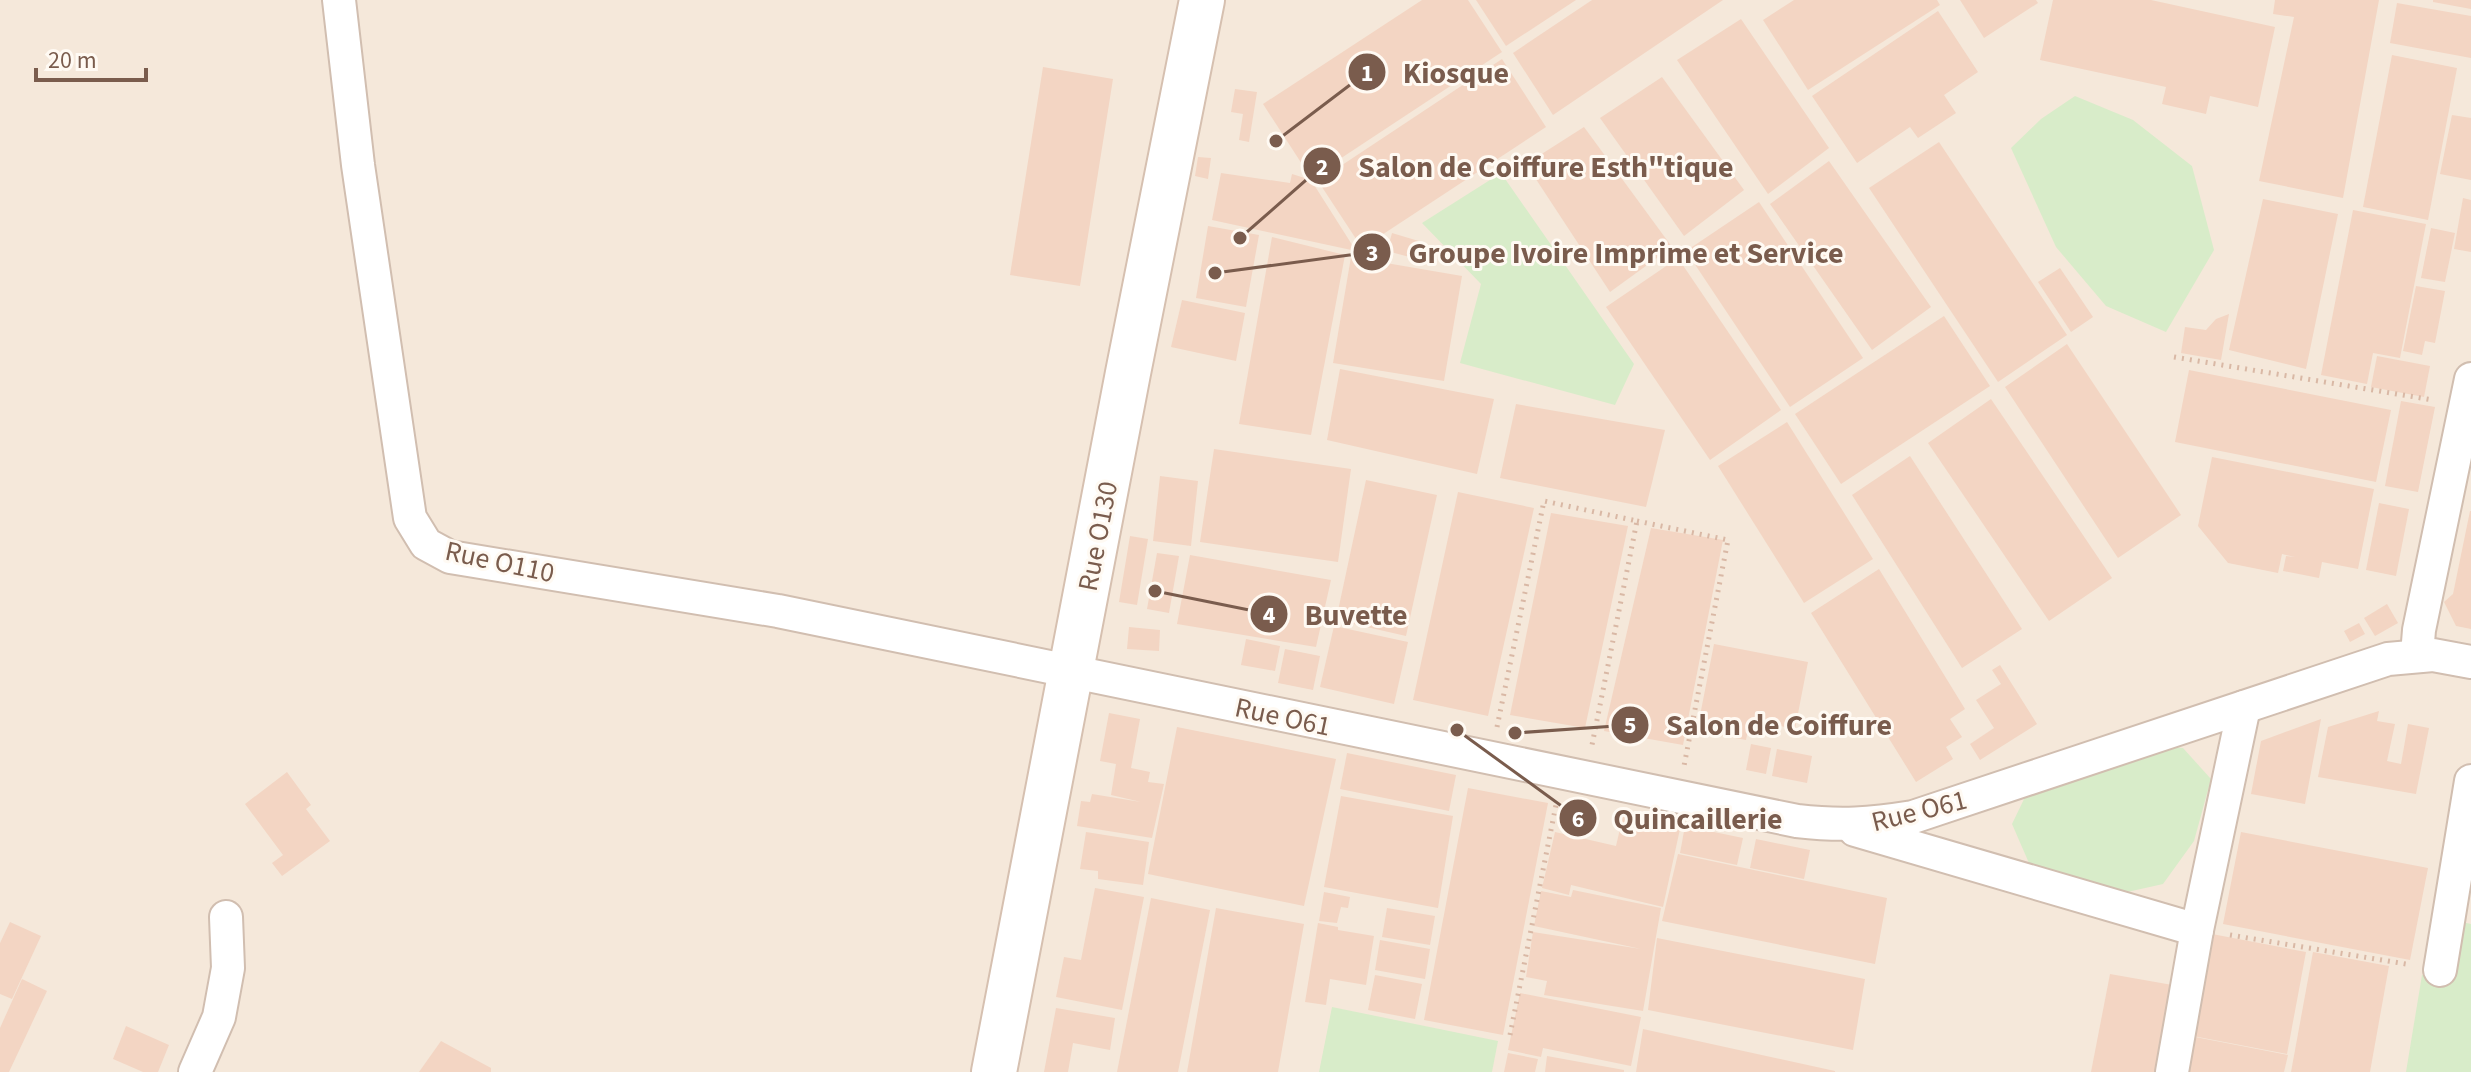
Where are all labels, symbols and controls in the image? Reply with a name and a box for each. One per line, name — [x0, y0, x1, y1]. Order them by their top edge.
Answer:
scale bar — [36, 32, 146, 82]
text: 20 m — [48, 43, 97, 78]
callout: Kiosque — [1347, 45, 1525, 99]
text: Kiosque — [1403, 52, 1509, 95]
text: 1 — [1361, 56, 1373, 91]
callout: Salon de Coiffure Esth"tique — [1302, 139, 1750, 193]
text: Salon de Coiffure Esth"tique — [1358, 146, 1734, 189]
text: 2 — [1316, 150, 1328, 185]
callout: Groupe Ivoire Imprime et Service — [1352, 225, 1859, 279]
text: Groupe Ivoire Imprime et Service — [1408, 232, 1844, 275]
text: 3 — [1366, 236, 1378, 271]
street label: Rue O130 — [1068, 478, 1128, 594]
street label: Rue O110 — [441, 531, 558, 593]
callout: Buvette — [1249, 587, 1424, 641]
text: Buvette — [1304, 594, 1408, 637]
text: 4 — [1263, 598, 1276, 633]
street label: Rue O61 — [1231, 687, 1334, 747]
callout: Salon de Coiffure — [1610, 698, 1908, 752]
text: Salon de Coiffure — [1666, 704, 1892, 747]
text: 5 — [1624, 708, 1636, 743]
street label: Rue O61 — [1867, 780, 1971, 842]
callout: Quincaillerie — [1558, 791, 1799, 845]
text: Quincaillerie — [1613, 798, 1783, 841]
text: 6 — [1572, 802, 1584, 837]

